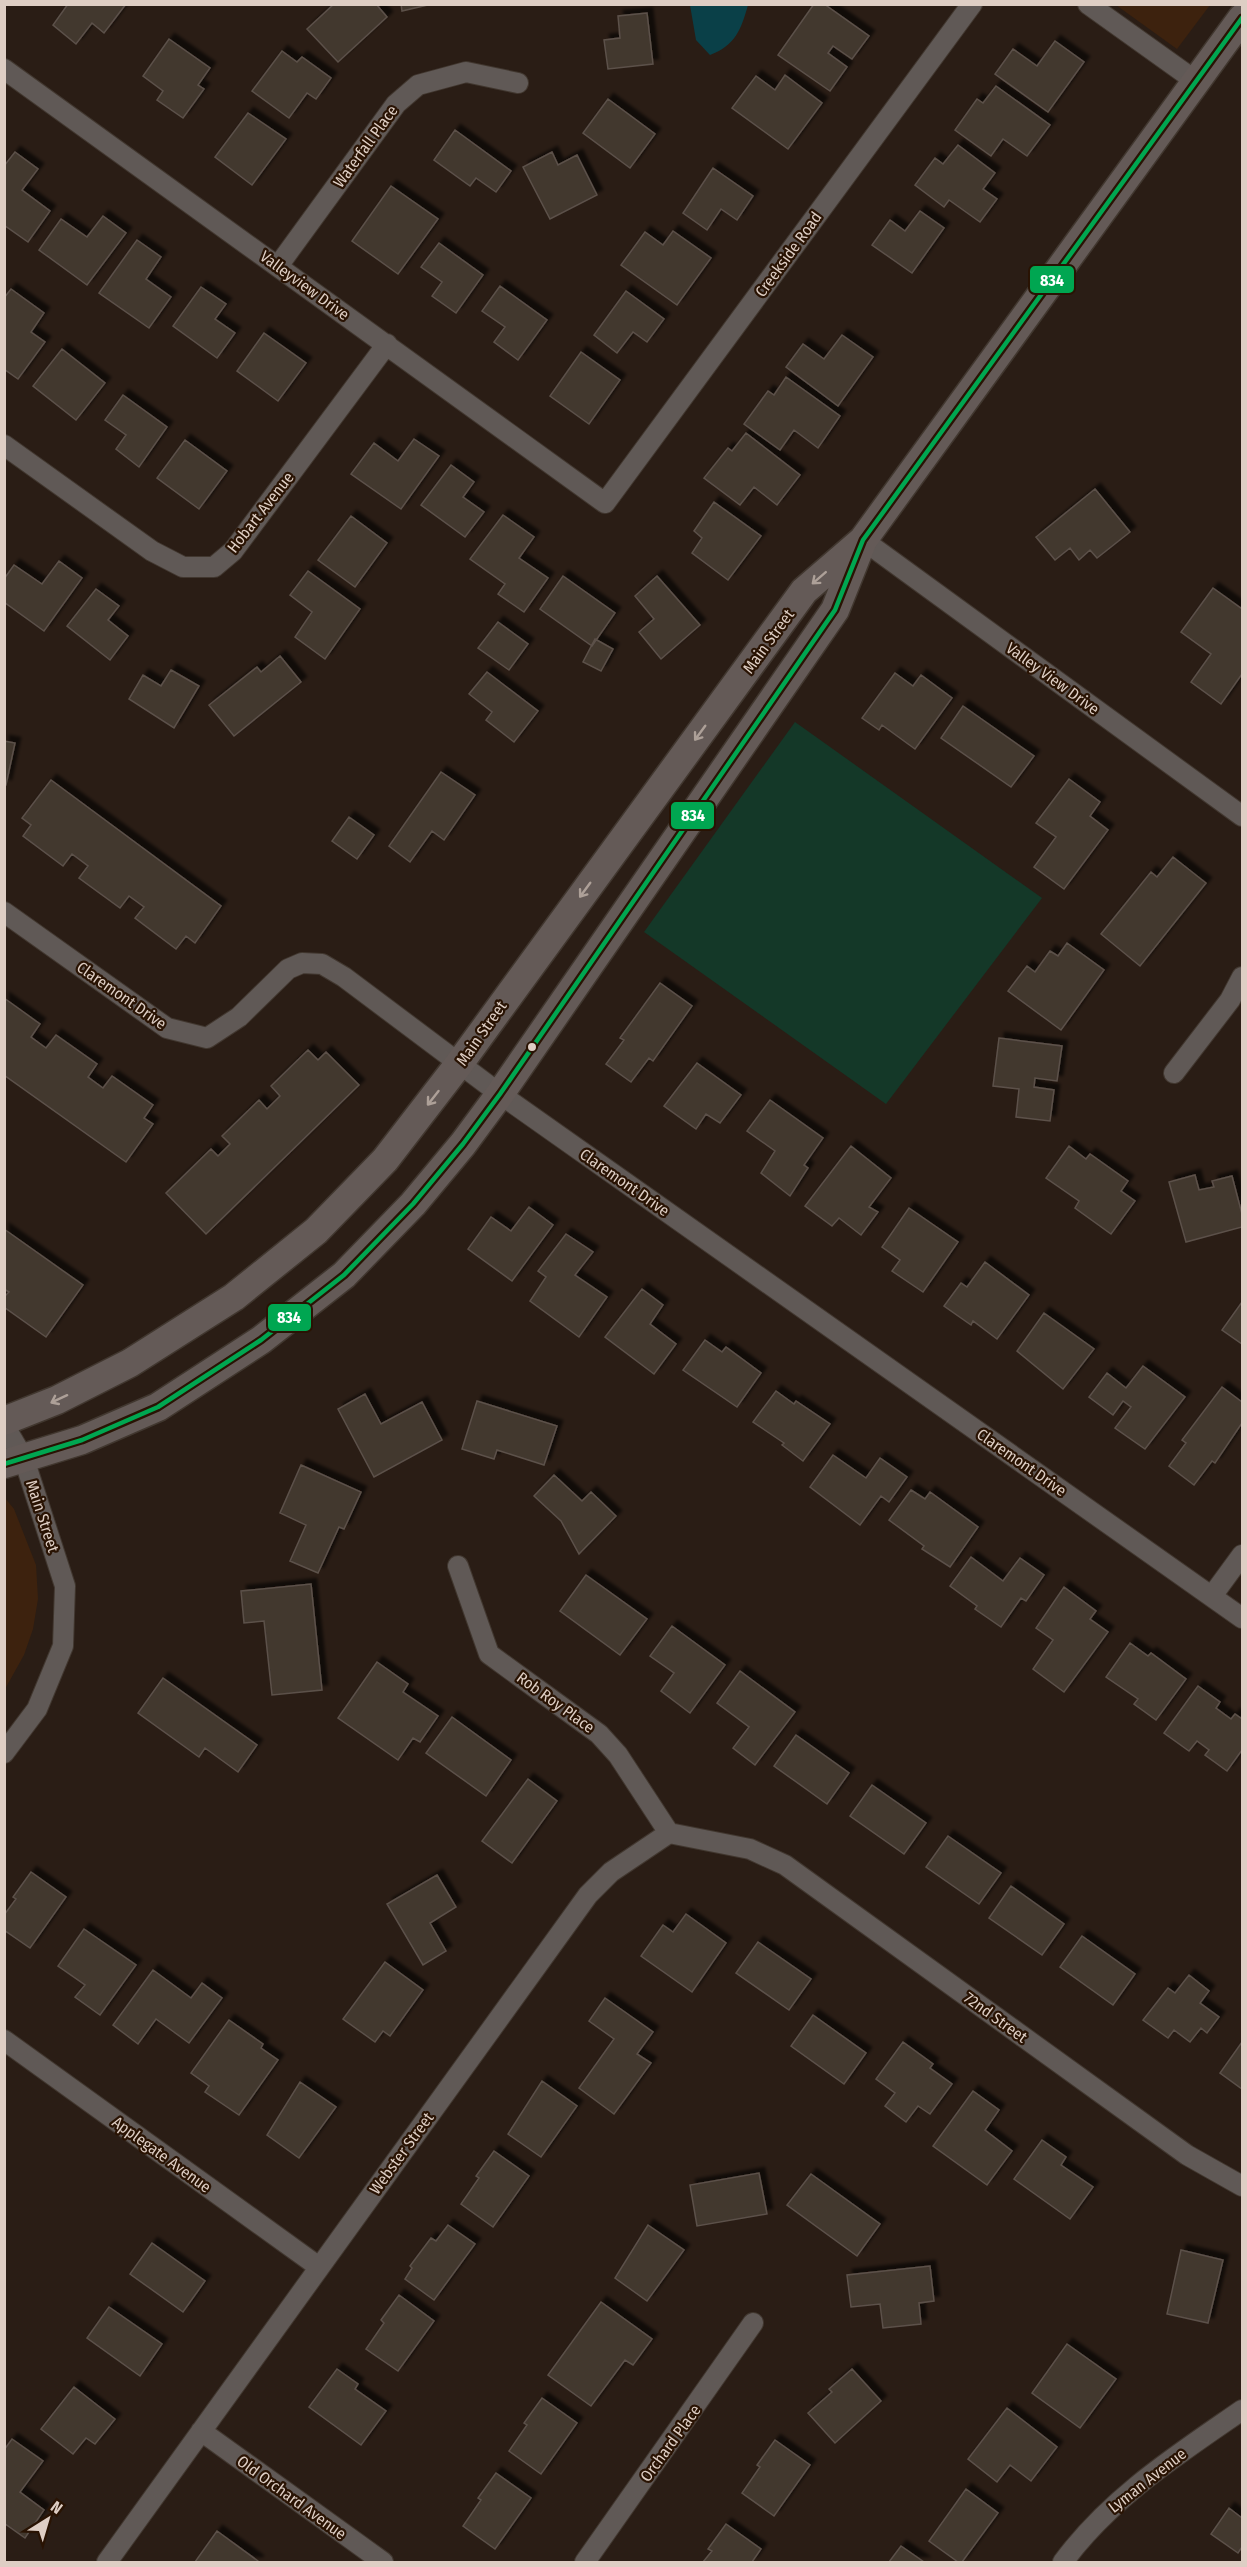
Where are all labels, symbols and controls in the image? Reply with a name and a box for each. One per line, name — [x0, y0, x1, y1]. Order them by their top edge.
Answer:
street label: Waterfall Place — [329, 101, 402, 191]
street label: Creekside Road — [751, 208, 826, 301]
street label: Valleyview Drive — [256, 247, 353, 324]
line badge: 834 — [1029, 265, 1075, 294]
text: 834 — [1040, 271, 1064, 290]
street label: Hobart Avenue — [223, 468, 298, 556]
one-way arrow — [811, 572, 827, 585]
street label: Main Street — [739, 605, 799, 677]
street label: Valley View Drive — [1002, 638, 1103, 719]
one-way arrow — [694, 724, 706, 740]
line badge: 834 — [670, 801, 715, 830]
text: 834 — [681, 806, 705, 825]
one-way arrow — [579, 882, 592, 898]
street label: Claremont Drive — [73, 958, 170, 1033]
street label: Main Street — [452, 997, 511, 1069]
unlabelled marker — [526, 1041, 538, 1053]
one-way arrow — [426, 1090, 439, 1106]
street label: Claremont Drive — [576, 1145, 673, 1220]
line badge: 834 — [267, 1303, 312, 1332]
text: 834 — [277, 1308, 301, 1327]
one-way arrow — [50, 1394, 68, 1405]
street label: Claremont Drive — [973, 1425, 1070, 1500]
street label: Main Street — [22, 1478, 63, 1555]
street label: Rob Roy Place — [513, 1668, 598, 1737]
street label: 72nd Street — [960, 1988, 1032, 2047]
street label: Webster Street — [365, 2108, 438, 2198]
street label: Applegate Avenue — [109, 2112, 215, 2197]
street label: Orchard Place — [636, 2401, 705, 2485]
street label: Lyman Avenue — [1105, 2444, 1190, 2517]
street label: Old Orchard Avenue — [233, 2451, 350, 2543]
north arrow — [18, 2489, 78, 2549]
text: N — [47, 2497, 66, 2518]

